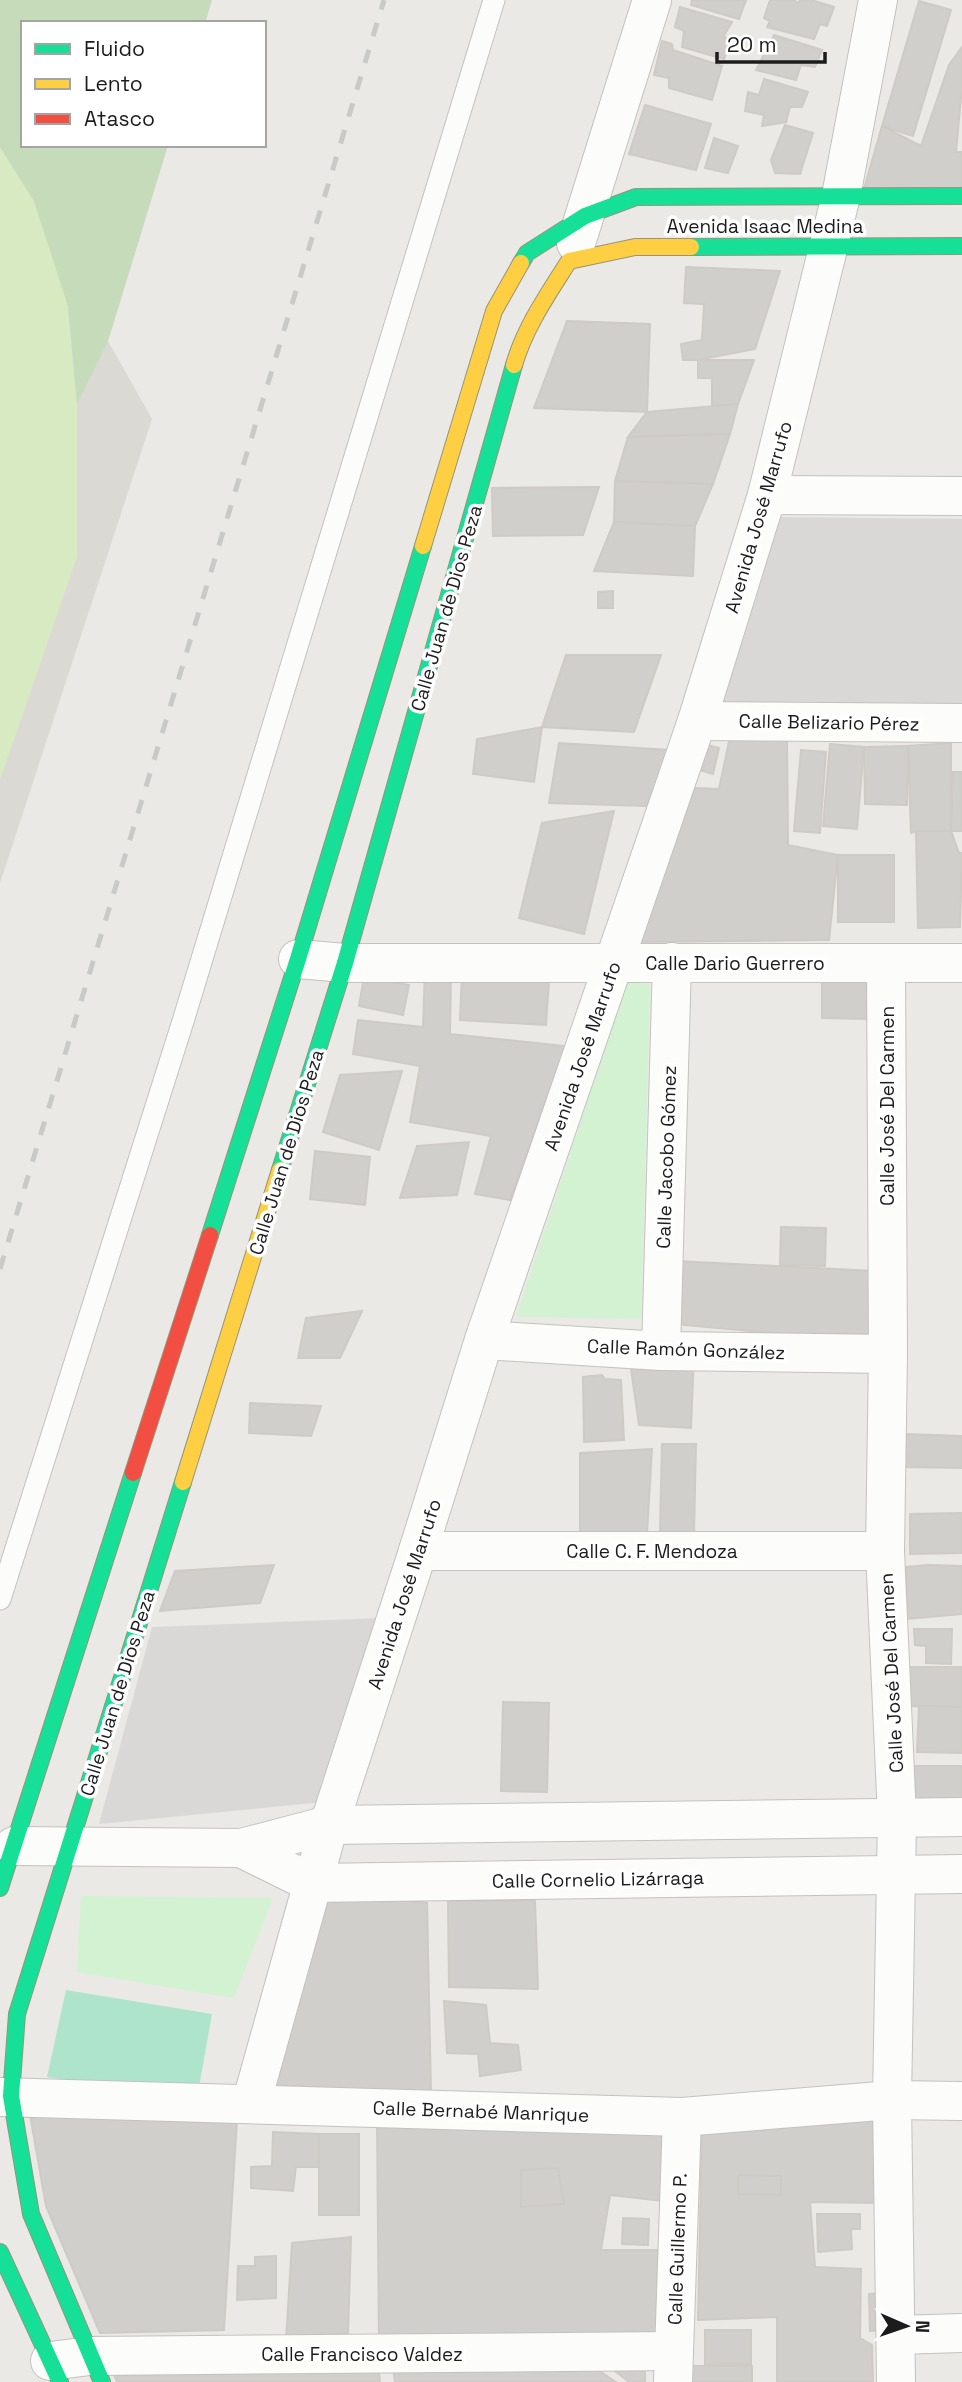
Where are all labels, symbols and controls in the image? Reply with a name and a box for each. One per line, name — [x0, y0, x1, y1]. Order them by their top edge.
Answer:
legend — [21, 21, 266, 147]
scale bar — [717, 21, 825, 65]
text: 20 m — [727, 31, 777, 58]
text: Fluido — [84, 35, 145, 62]
text: Lento — [84, 70, 143, 97]
text: Atasco — [84, 105, 155, 132]
street label: Avenida Isaac Medina — [667, 214, 863, 239]
street label: Avenida José Marrufo — [719, 418, 798, 616]
street label: Calle Juan de Dios Peza — [405, 502, 488, 714]
street label: Calle Belizario Pérez — [738, 708, 920, 737]
street label: Calle Dario Guerrero — [645, 951, 825, 976]
street label: Avenida José Marrufo — [538, 958, 627, 1154]
street label: Calle José Del Carmen — [875, 1006, 900, 1206]
street label: Calle Juan de Dios Peza — [243, 1046, 330, 1258]
street label: Calle Jacobo Gómez — [651, 1065, 682, 1249]
street label: Calle Ramón González — [586, 1334, 785, 1365]
street label: Avenida José Marrufo — [362, 1496, 447, 1693]
street label: Calle C. F. Mendoza — [566, 1539, 738, 1564]
street label: Calle José Del Carmen — [874, 1572, 909, 1774]
street label: Calle Juan de Dios Peza — [74, 1587, 161, 1799]
street label: Calle Cornelio Lizárraga — [492, 1865, 704, 1894]
street label: Calle Bernabé Manrique — [372, 2095, 590, 2128]
street label: Calle Guillermo P. — [662, 2173, 693, 2326]
north arrow — [871, 2291, 941, 2361]
text: N — [910, 2320, 935, 2333]
street label: Calle Francisco Valdez — [261, 2342, 463, 2367]

